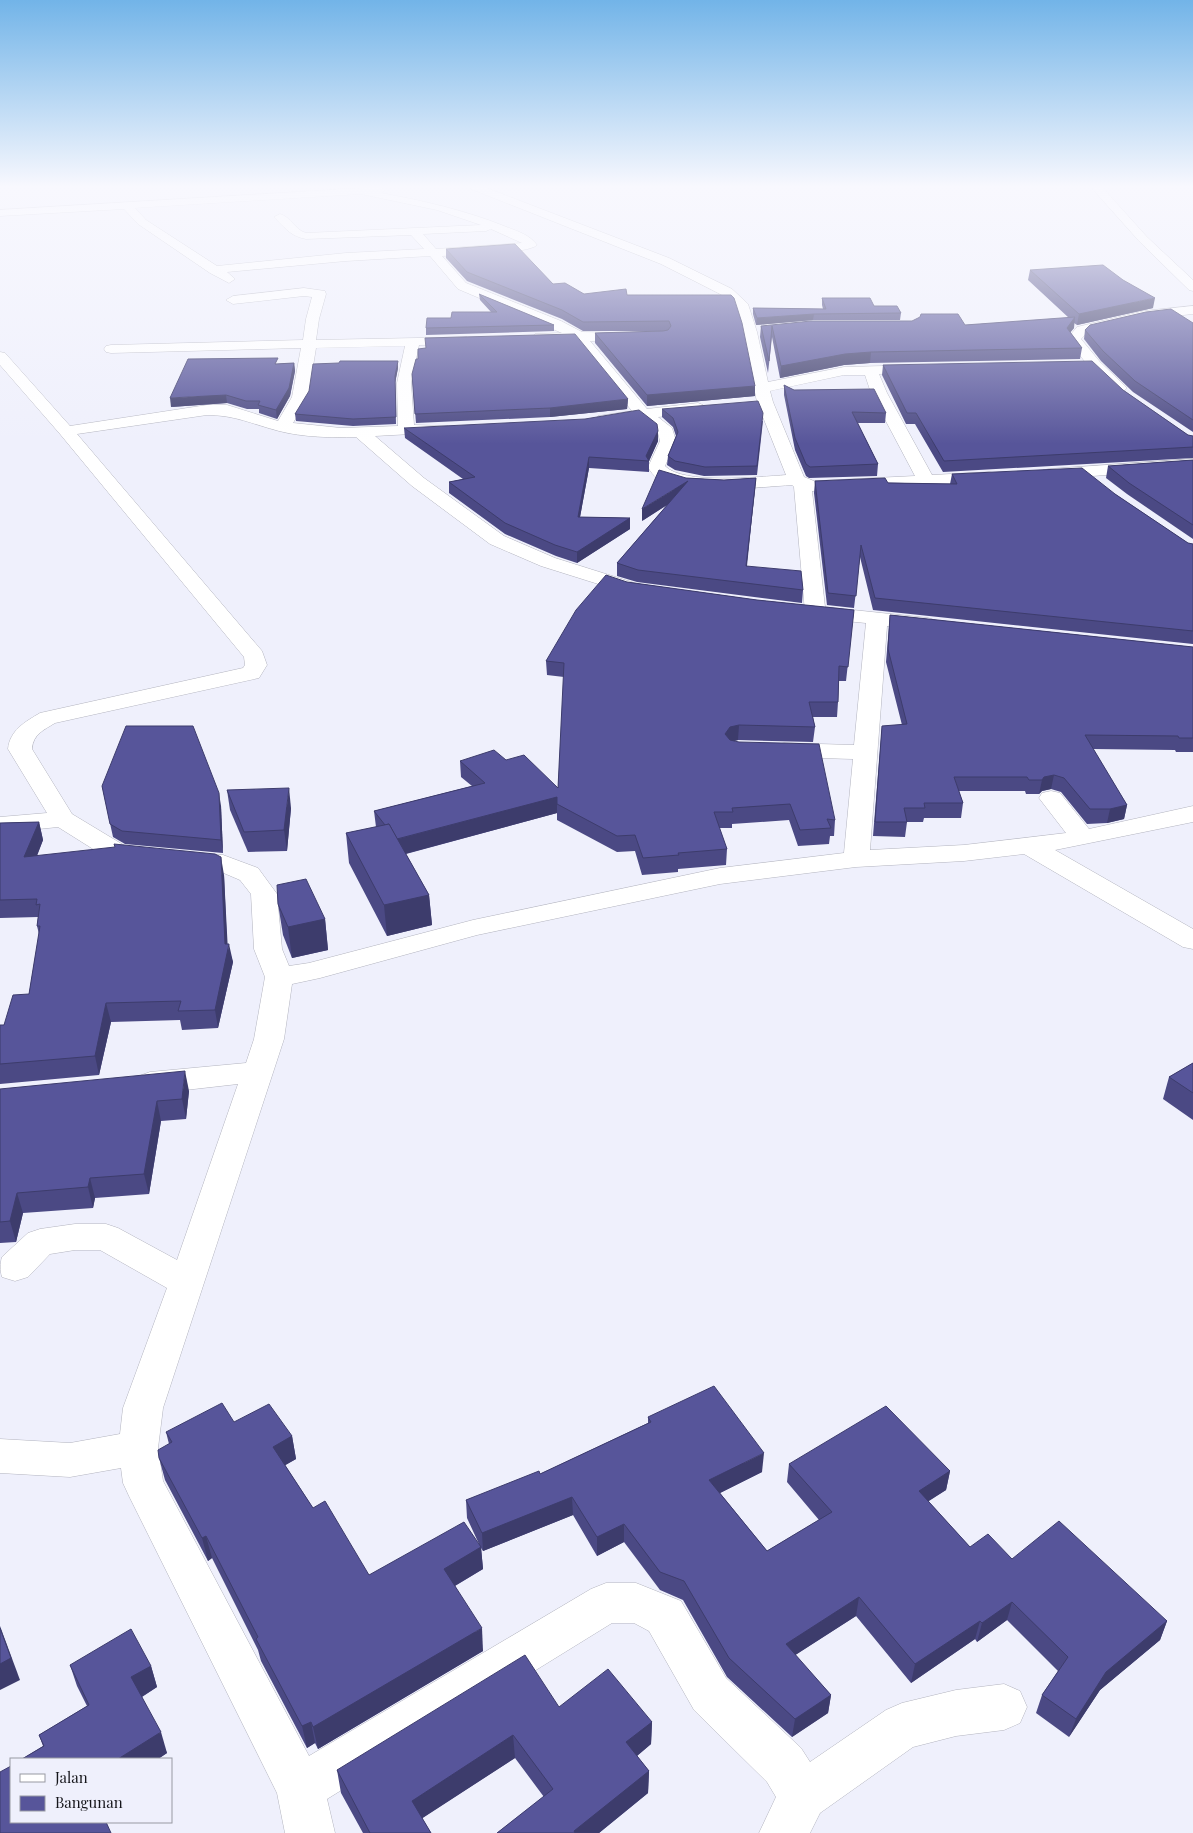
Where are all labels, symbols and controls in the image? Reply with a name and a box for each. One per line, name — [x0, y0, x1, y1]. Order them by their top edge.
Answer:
legend — [10, 1758, 172, 1823]
text: Jalan — [54, 1767, 88, 1787]
text: Bangunan — [55, 1792, 123, 1812]

